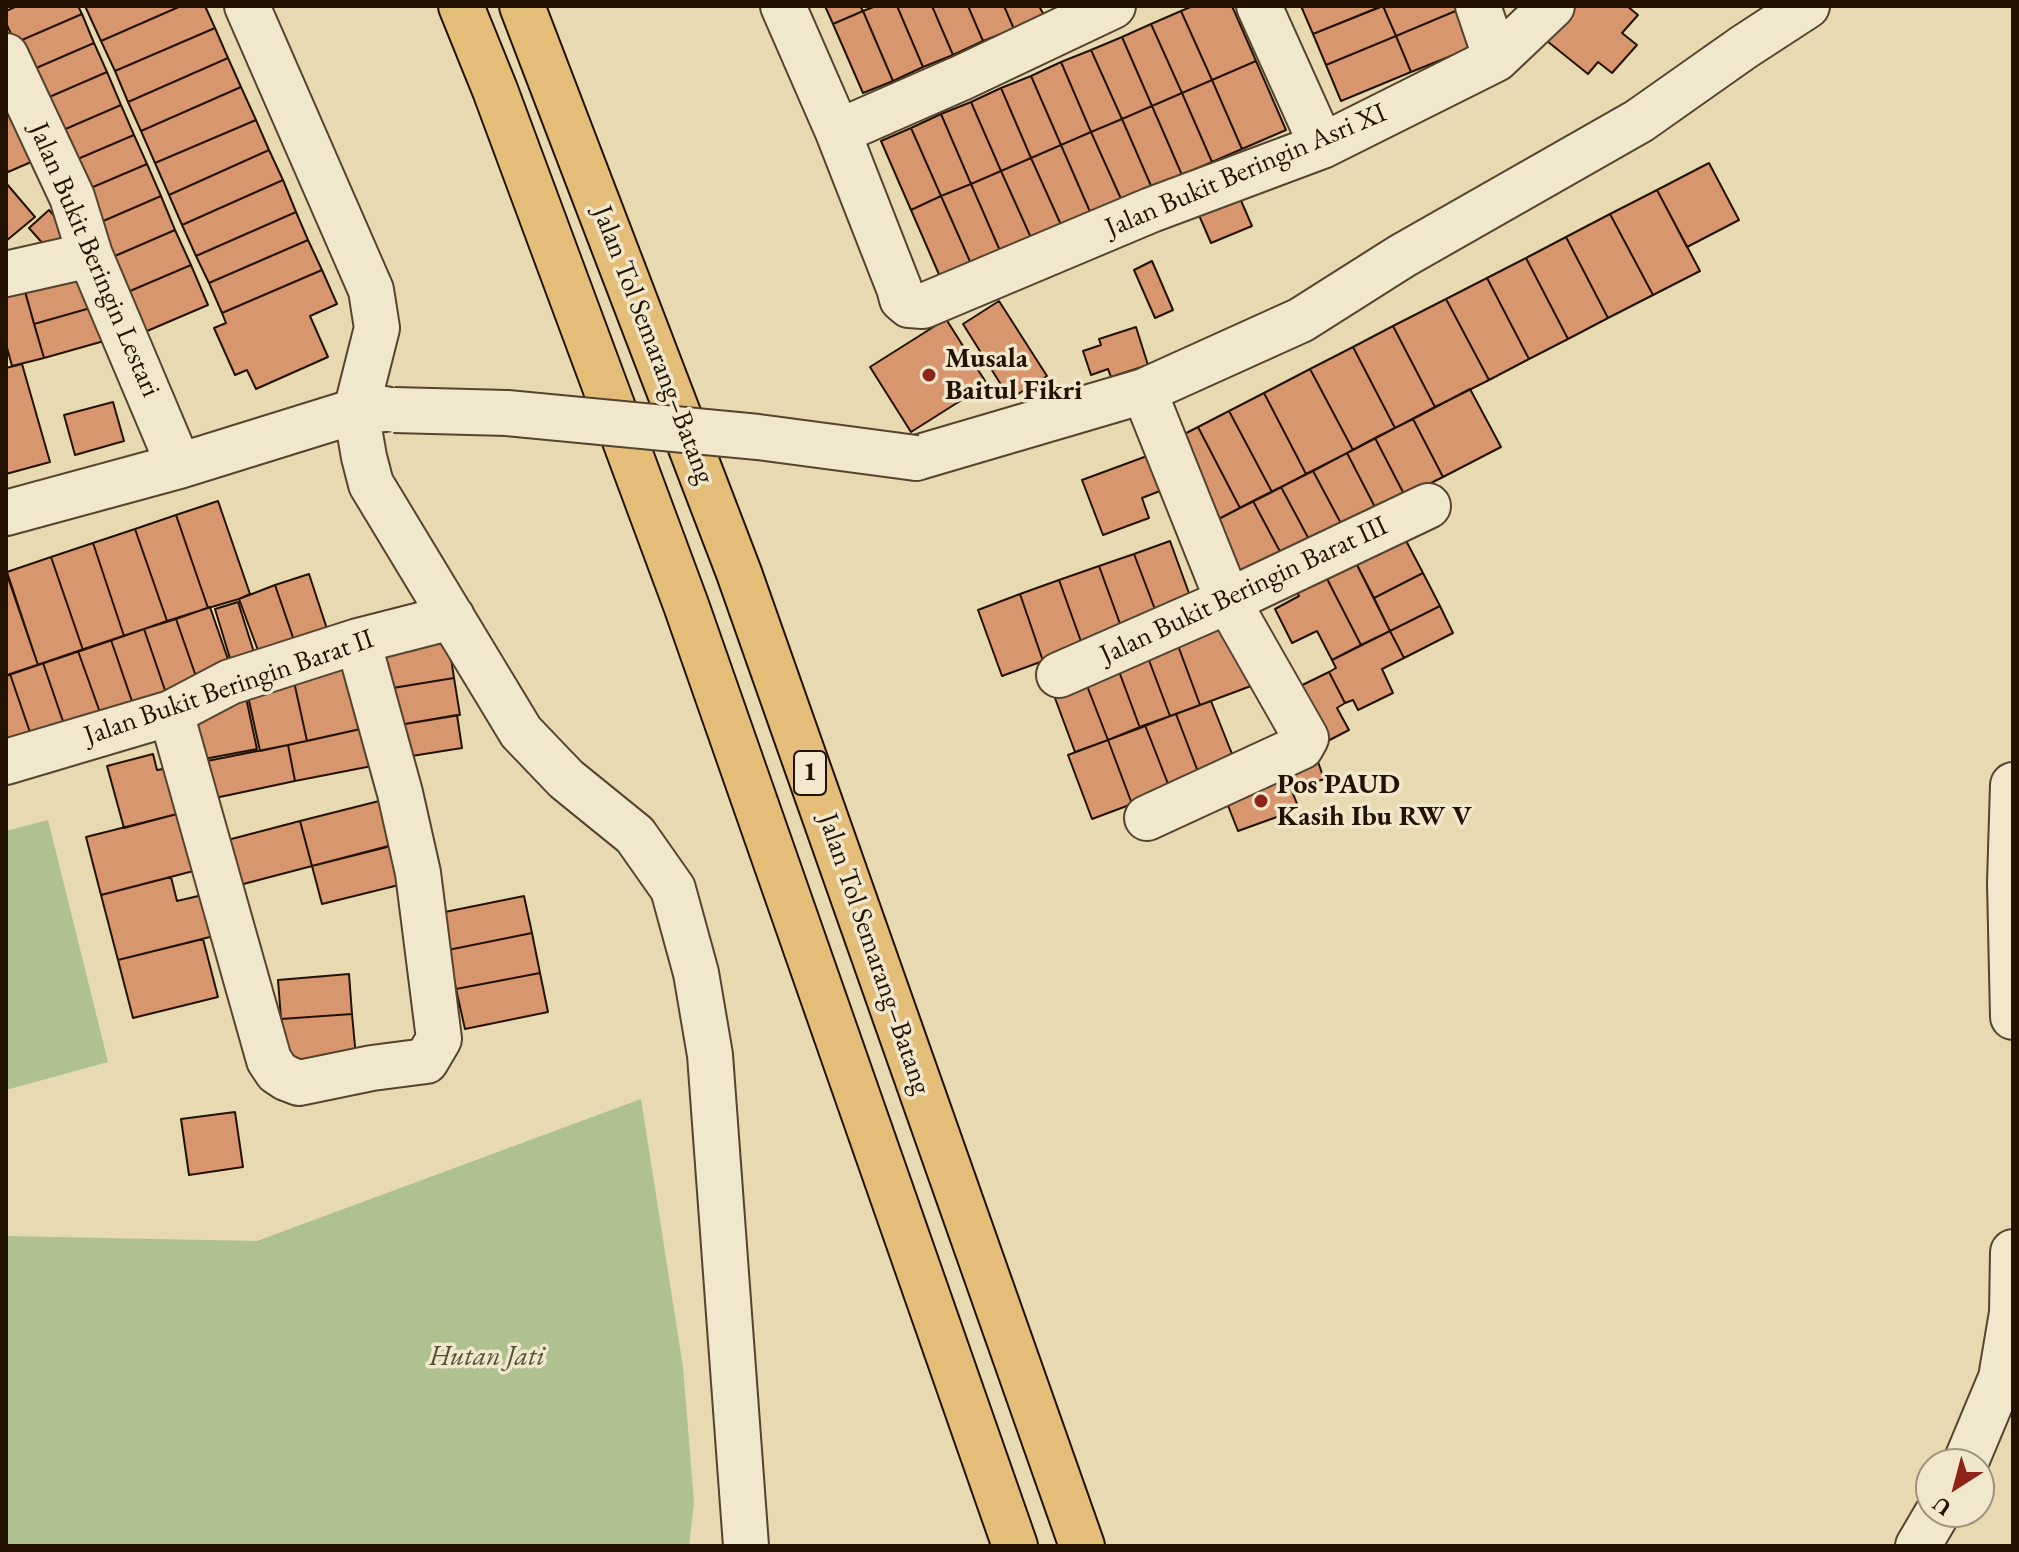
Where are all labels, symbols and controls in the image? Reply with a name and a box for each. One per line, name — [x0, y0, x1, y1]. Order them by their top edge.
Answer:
street label: Jalan Bukit Beringin Asri XI — [1101, 97, 1391, 245]
street label: Jalan Bukit Beringin Lestari — [21, 118, 167, 402]
street label: Jalan Tol Semarang–Batang — [584, 201, 722, 489]
place label: Musala Baitul Fikri — [945, 342, 1082, 408]
marker: Musala Baitul Fikri — [920, 366, 938, 384]
street label: Jalan Bukit Beringin Barat III — [1095, 510, 1393, 672]
street label: Jalan Bukit Beringin Barat II — [80, 623, 378, 753]
road number: 1 — [794, 751, 826, 795]
place label: Pos PAUD Kasih Ibu RW V — [1277, 768, 1472, 834]
marker: Pos PAUD Kasih Ibu RW V — [1252, 792, 1270, 810]
street label: Jalan Tol Semarang–Batang — [810, 809, 938, 1099]
park label: Hutan Jati — [429, 1340, 545, 1374]
north arrow — [1915, 1448, 1995, 1528]
text: U — [1927, 1490, 1957, 1523]

